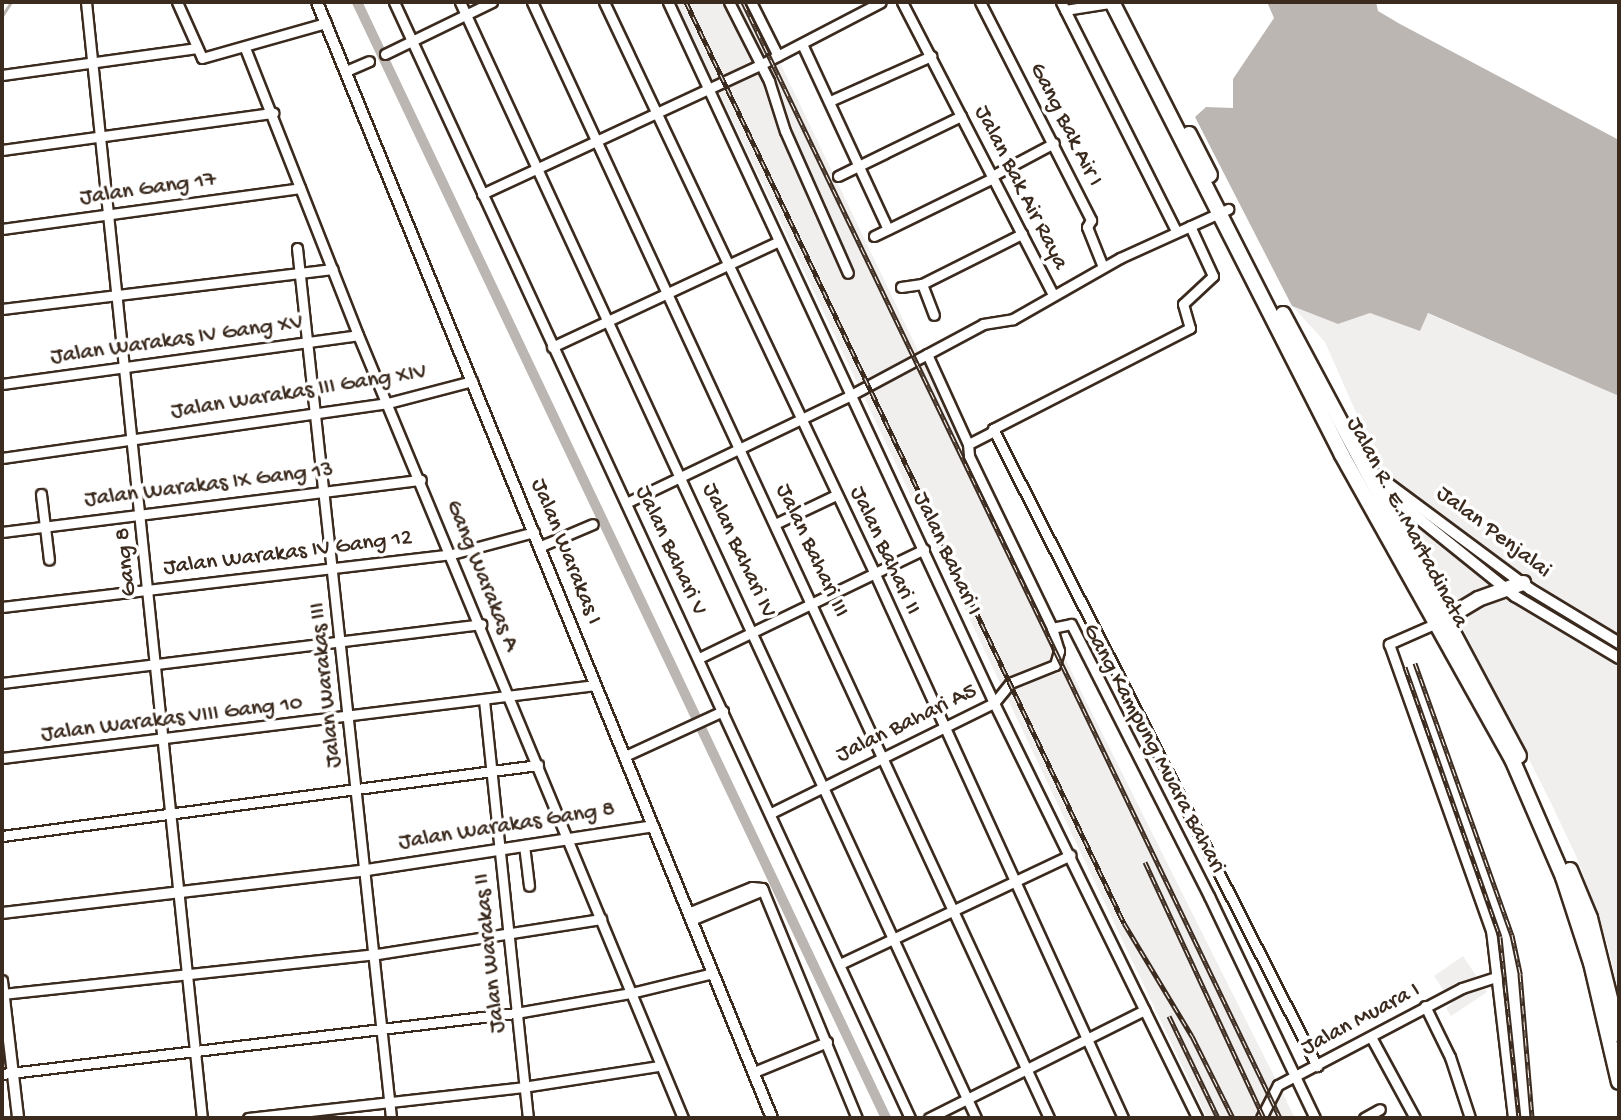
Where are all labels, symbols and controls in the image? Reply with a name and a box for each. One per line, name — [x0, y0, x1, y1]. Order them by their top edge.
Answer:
street label: Gang Bak Air I — [1022, 59, 1108, 191]
street label: Jalan Bak Air Raya — [967, 101, 1073, 275]
street label: Jalan Gang 17 — [78, 167, 218, 213]
street label: Jalan Warakas IV Gang XV — [49, 310, 305, 372]
street label: Jalan Warakas III Gang XIV — [169, 359, 429, 427]
street label: Jalan R. E. Martadinata — [1339, 413, 1473, 633]
street label: Jalan Warakas IX Gang 13 — [83, 457, 335, 515]
street label: Jalan Warakas I — [523, 475, 607, 629]
street label: Jalan Bahari IV — [695, 479, 781, 623]
street label: Jalan Bahari III — [768, 480, 854, 622]
street label: Jalan Penjalai — [1430, 481, 1556, 585]
street label: Jalan Bahari V — [628, 482, 712, 620]
street label: Jalan Bahari II — [842, 482, 926, 620]
street label: Jalan Bahari I — [905, 488, 987, 620]
street label: Gang Warakas A — [438, 496, 524, 656]
street label: Jalan Warakas IV Gang 12 — [162, 525, 414, 583]
street label: Gang 8 — [110, 526, 144, 598]
street label: Jalan Warakas III — [305, 601, 349, 769]
street label: Gang Kampung Muara Bahari — [1075, 619, 1231, 879]
street label: Jalan Bahari A5 — [832, 678, 982, 770]
street label: Jalan Warakas VIII Gang 10 — [40, 690, 304, 750]
street label: Jalan Warakas Gang 8 — [397, 796, 617, 858]
street label: Jalan Warakas II — [469, 872, 513, 1034]
street label: Jalan Muara I — [1297, 977, 1425, 1063]

